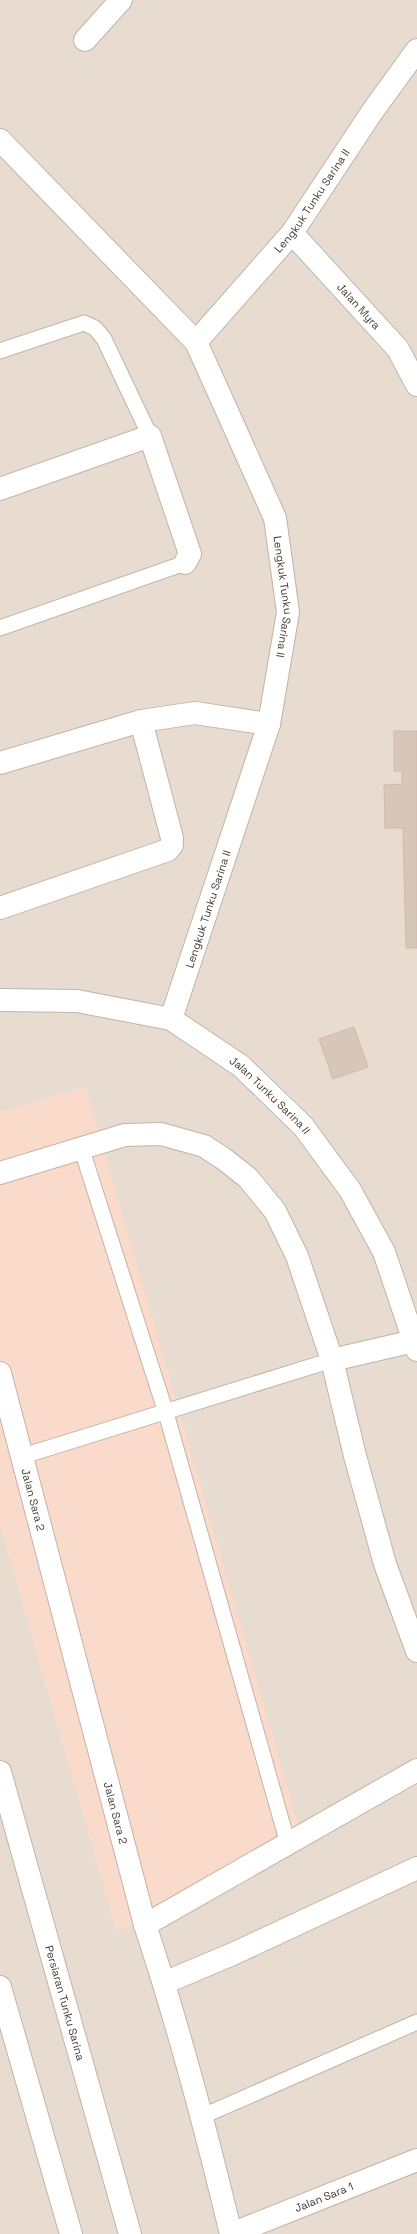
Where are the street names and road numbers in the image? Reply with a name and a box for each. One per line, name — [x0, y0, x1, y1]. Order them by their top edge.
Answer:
street label: Lengkuk Tunku Sarina II — [271, 146, 353, 256]
street label: Jalan Myra — [334, 280, 384, 333]
street label: Lengkuk Tunku Sarina II — [271, 535, 295, 659]
street label: Lengkuk Tunku Sarina II — [182, 848, 234, 970]
street label: Jalan Tunku Sarina II — [227, 1053, 313, 1137]
street label: Jalan Sara 2 — [18, 1467, 48, 1533]
street label: Jalan Sara 2 — [101, 1780, 131, 1846]
street label: Persiaran Tunku Sarina — [42, 1944, 88, 2063]
street label: Jalan Sara 1 — [293, 2179, 355, 2215]

